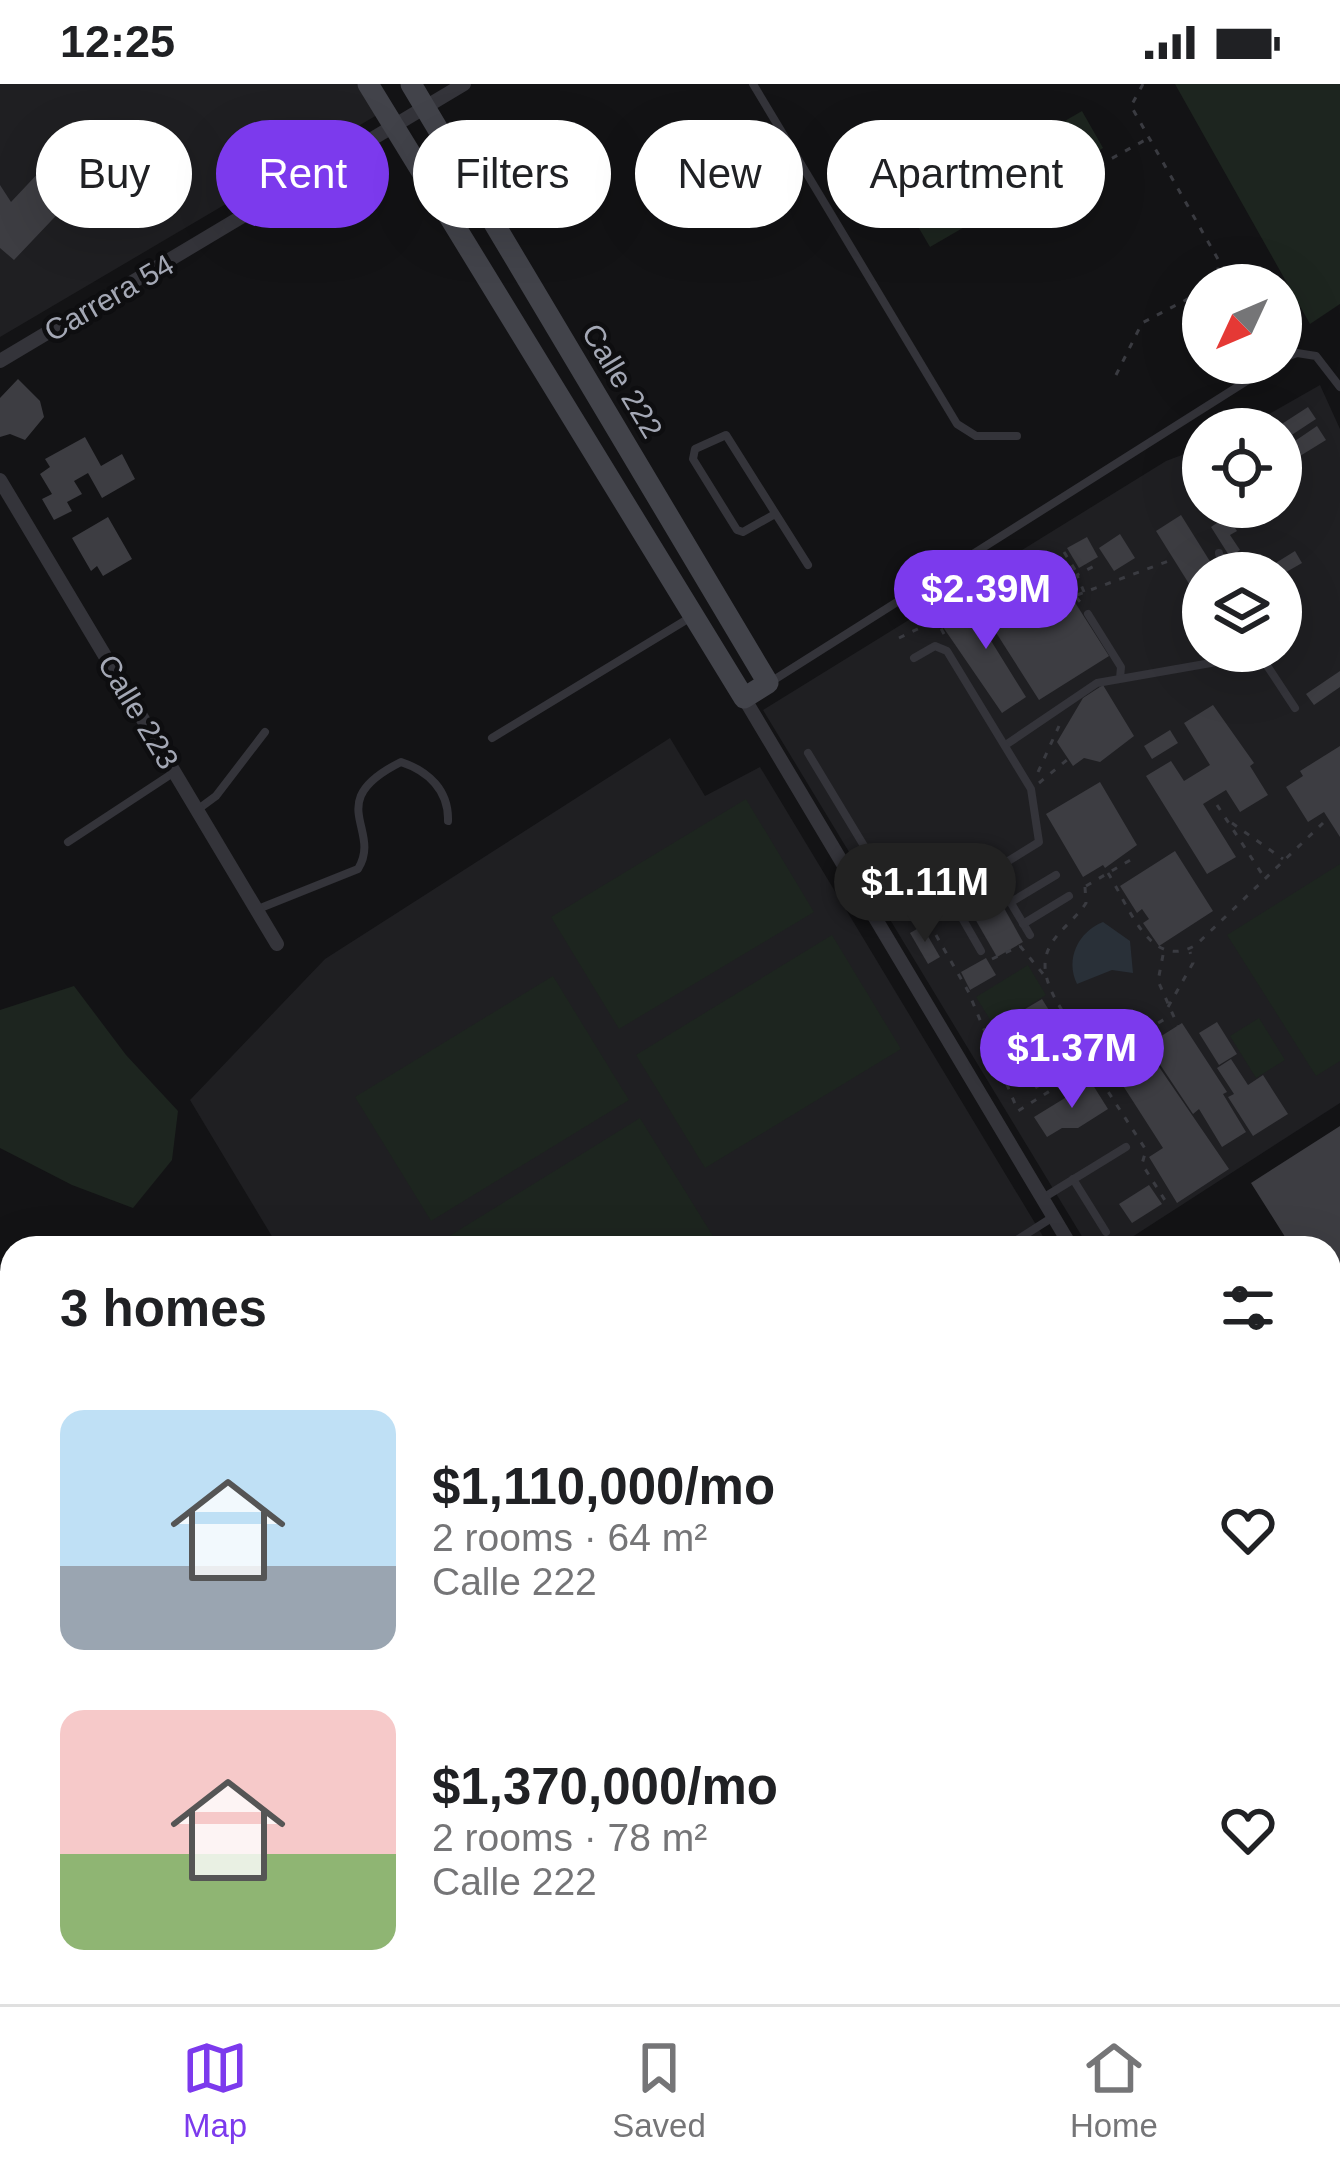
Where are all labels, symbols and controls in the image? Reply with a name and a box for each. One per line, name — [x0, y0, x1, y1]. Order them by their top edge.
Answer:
text: 12:25 — [60, 16, 175, 67]
chip: Buy — [36, 120, 192, 228]
chip: Rent — [216, 120, 389, 228]
chip: Filters — [413, 120, 611, 228]
chip: New — [635, 120, 803, 228]
chip: Apartment — [827, 120, 1105, 228]
street label: Carrera 54 — [38, 247, 179, 348]
north arrow — [1182, 264, 1302, 384]
map controls — [1182, 264, 1302, 672]
street label: Calle 222 — [576, 318, 669, 444]
button: locate — [1182, 408, 1302, 528]
pin: $2.39M — [888, 550, 1084, 652]
button: layers — [1182, 552, 1302, 672]
text: $2.39M — [921, 567, 1051, 610]
street label: Calle 223 — [92, 649, 185, 775]
pin: $1.11M — [827, 843, 1023, 945]
text: $1.11M — [861, 860, 989, 903]
pin: $1.37M — [974, 1009, 1170, 1111]
text: $1.37M — [1007, 1026, 1137, 1069]
icon: filters — [1215, 1275, 1281, 1341]
text: 3 homes — [60, 1280, 267, 1337]
icon: home — [156, 1458, 300, 1602]
text: $1,110,000/mo — [432, 1458, 775, 1515]
icon: heart — [1215, 1497, 1281, 1563]
text: 2 rooms · 64 m² — [432, 1516, 707, 1559]
text: Calle 222 — [432, 1560, 597, 1603]
icon: home — [156, 1758, 300, 1902]
text: $1,370,000/mo — [432, 1758, 778, 1815]
icon: heart — [1215, 1797, 1281, 1863]
text: 2 rooms · 78 m² — [432, 1816, 707, 1859]
text: Calle 222 — [432, 1860, 597, 1903]
tab: Map — [182, 2035, 248, 2145]
tab: Saved — [612, 2035, 706, 2145]
tab: Home — [1070, 2035, 1158, 2145]

